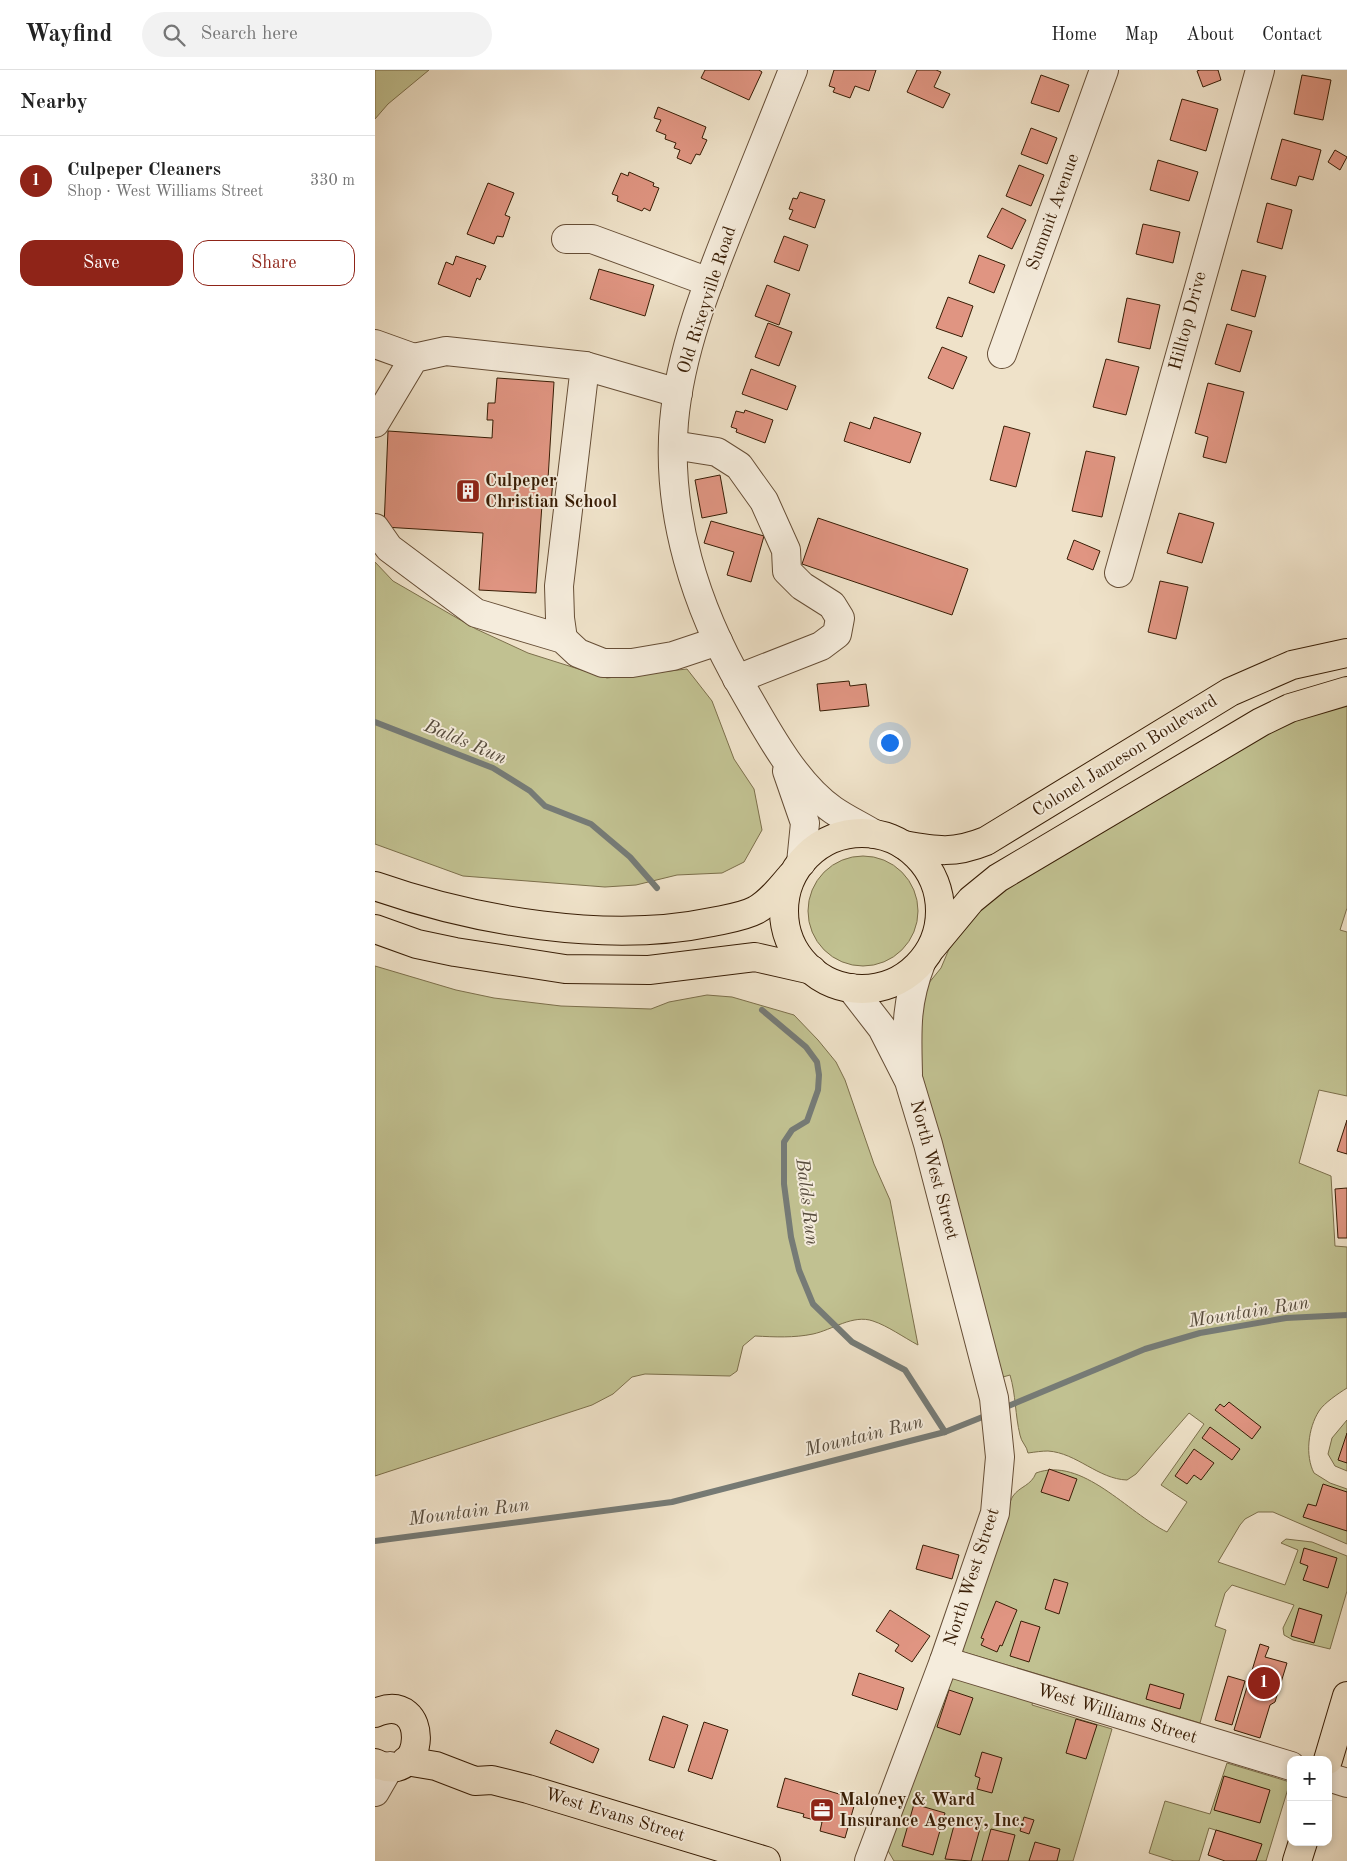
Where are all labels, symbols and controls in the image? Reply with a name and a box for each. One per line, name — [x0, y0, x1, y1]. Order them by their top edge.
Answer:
search box — [142, 12, 492, 57]
icon: search — [160, 21, 188, 49]
text: Wayfind — [25, 23, 112, 47]
text: Search here — [200, 25, 298, 44]
text: Home — [1051, 26, 1097, 44]
text: Map — [1125, 26, 1158, 44]
text: About — [1186, 26, 1234, 44]
text: Contact — [1262, 26, 1322, 44]
text: Nearby — [20, 92, 88, 113]
street label: Summit Avenue — [1024, 151, 1082, 273]
text: Culpeper Cleaners — [67, 161, 221, 180]
text: 1 — [31, 173, 41, 189]
text: 330 m — [310, 173, 355, 189]
text: Shop · West Williams Street — [67, 184, 263, 200]
street label: Old Rixeyville Road — [675, 224, 739, 376]
button: Save — [20, 240, 183, 286]
button: Share — [193, 240, 355, 286]
street label: Hilltop Drive — [1166, 270, 1210, 372]
place label: Culpeper Christian School — [485, 472, 618, 511]
building icon: Culpeper Christian School — [455, 478, 481, 504]
street label: Colonel Jameson Boulevard — [1029, 692, 1221, 820]
water label: Balds Run — [420, 717, 509, 769]
your location — [877, 730, 903, 756]
street label: North West Street — [907, 1098, 961, 1242]
water label: Balds Run — [791, 1156, 821, 1247]
water label: Mountain Run — [1186, 1294, 1311, 1332]
water label: Mountain Run — [802, 1413, 925, 1461]
water label: Mountain Run — [406, 1496, 531, 1530]
street label: North West Street — [941, 1506, 1003, 1648]
pin: 1 — [1248, 1664, 1280, 1702]
street label: West Williams Street — [1035, 1681, 1199, 1747]
map controls — [1287, 1756, 1332, 1846]
button: + — [1287, 1756, 1332, 1801]
street label: West Evans Street — [543, 1785, 687, 1845]
place label: Maloney & Ward Insurance Agency, Inc. — [839, 1791, 1025, 1830]
office icon: Maloney & Ward Insurance Agency, Inc. — [809, 1797, 835, 1823]
button: − — [1287, 1801, 1332, 1846]

